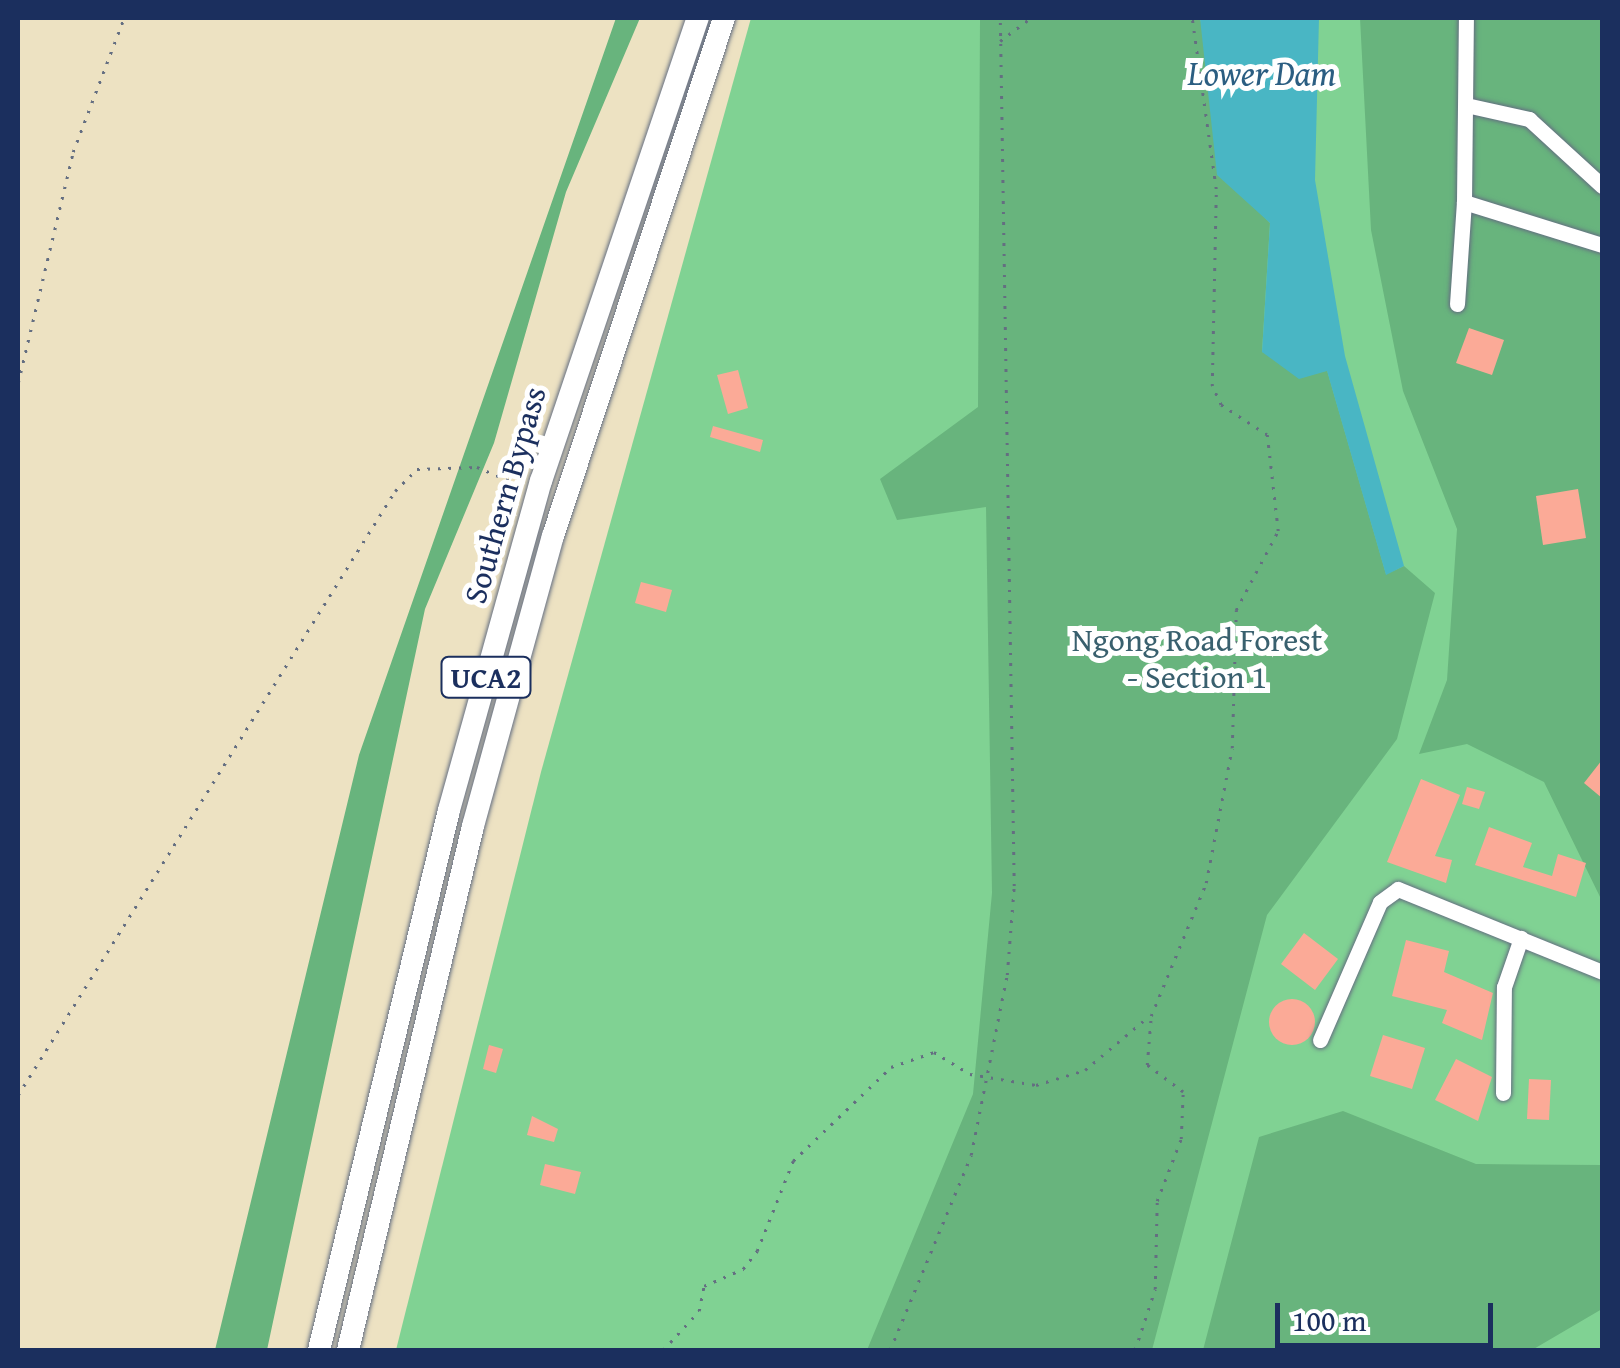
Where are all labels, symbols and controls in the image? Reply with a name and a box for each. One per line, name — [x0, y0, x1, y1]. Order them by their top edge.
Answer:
water label: Lower Dam — [1188, 52, 1336, 94]
street label: Southern Bypass — [456, 382, 554, 608]
park label: Ngong Road Forest - Section 1 — [1072, 622, 1322, 697]
road number: UCA2 — [438, 652, 534, 702]
scale bar — [1280, 1283, 1498, 1345]
text: 100 m — [1292, 1298, 1366, 1342]

